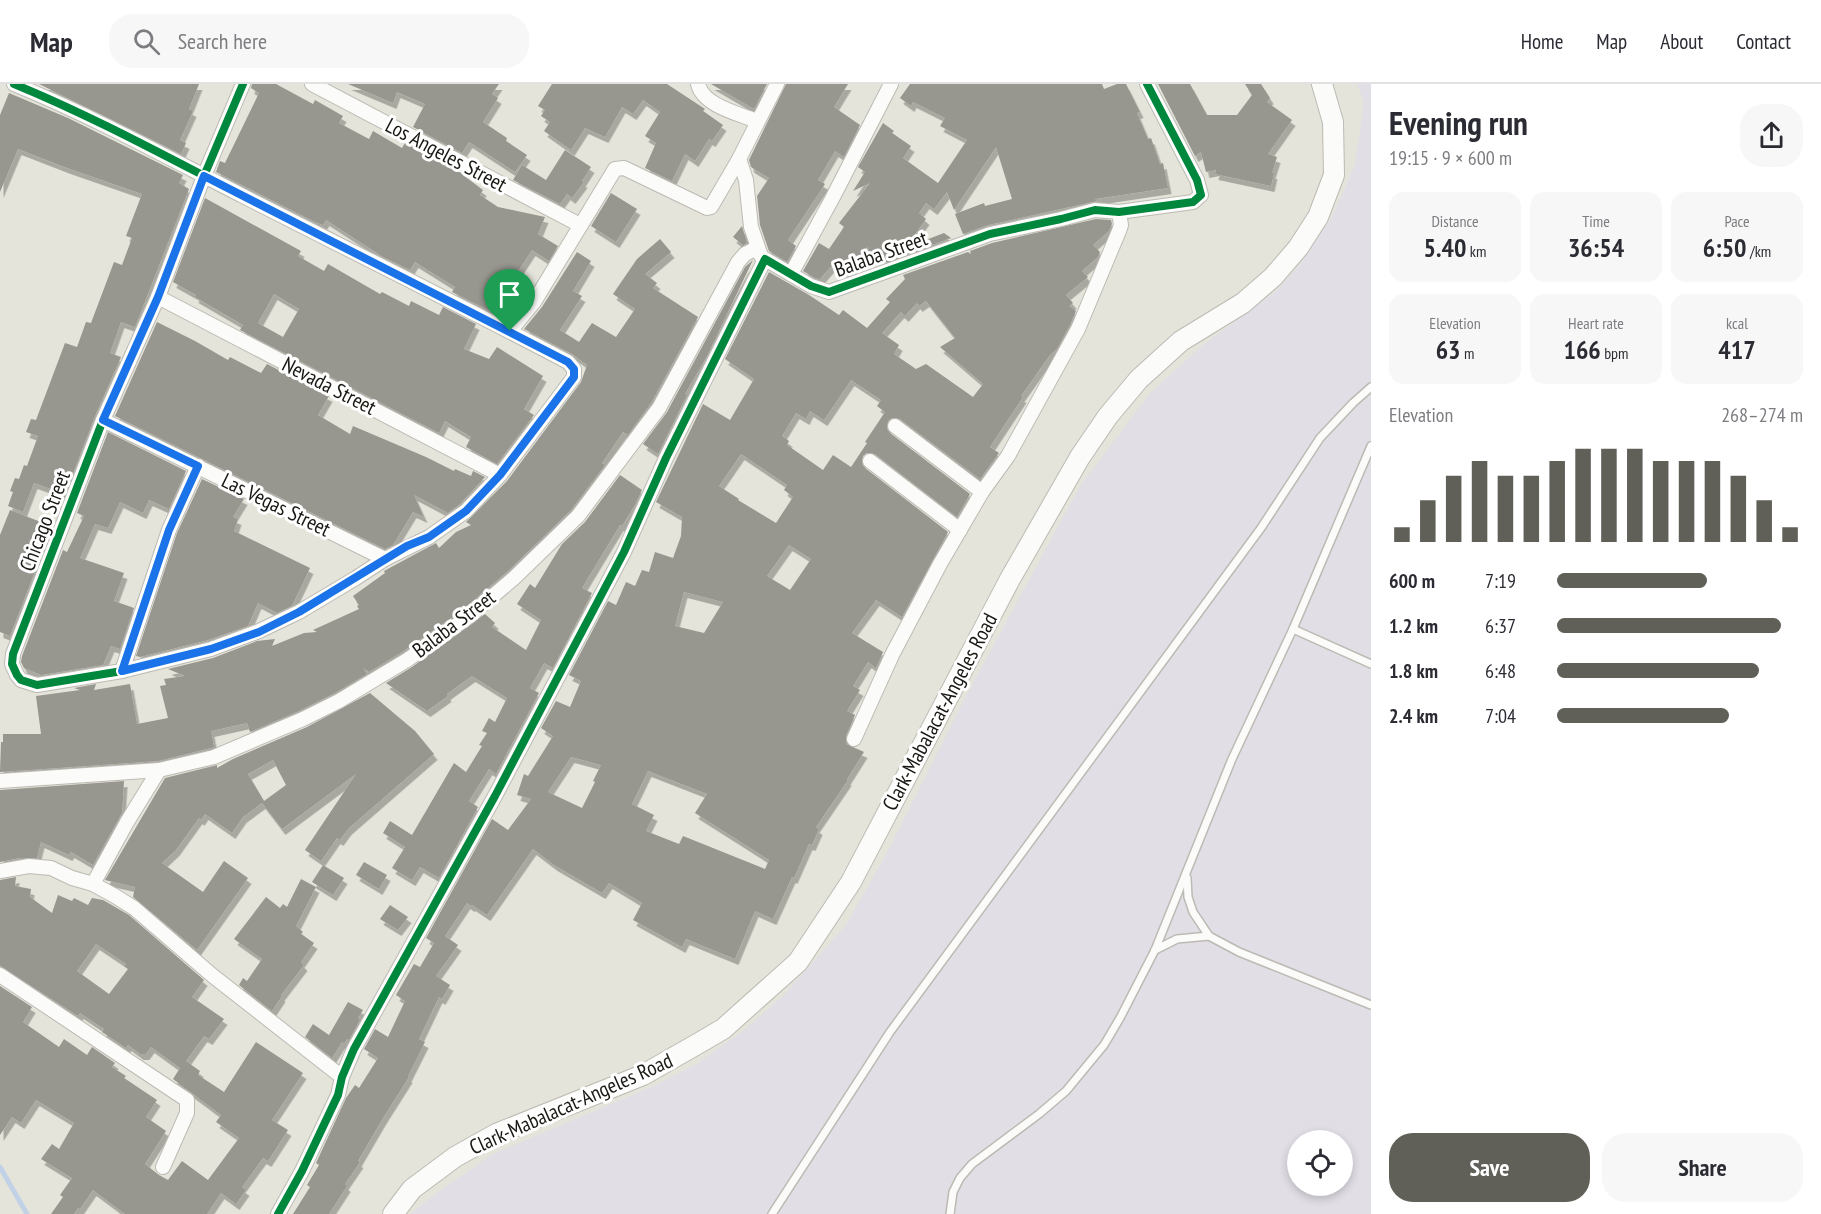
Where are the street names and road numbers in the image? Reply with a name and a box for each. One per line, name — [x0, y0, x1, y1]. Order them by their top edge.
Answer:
street label: Los Angeles Street — [381, 111, 512, 198]
street label: Balaba Street — [831, 224, 931, 283]
street label: Nevada Street — [278, 350, 381, 421]
street label: Chicago Street — [13, 467, 76, 575]
street label: Las Vegas Street — [217, 467, 335, 543]
street label: Balaba Street — [407, 583, 501, 664]
street label: Clark-Mabalacat-Angeles Road — [876, 608, 1003, 815]
street label: Clark-Mabalacat-Angeles Road — [465, 1047, 677, 1161]

